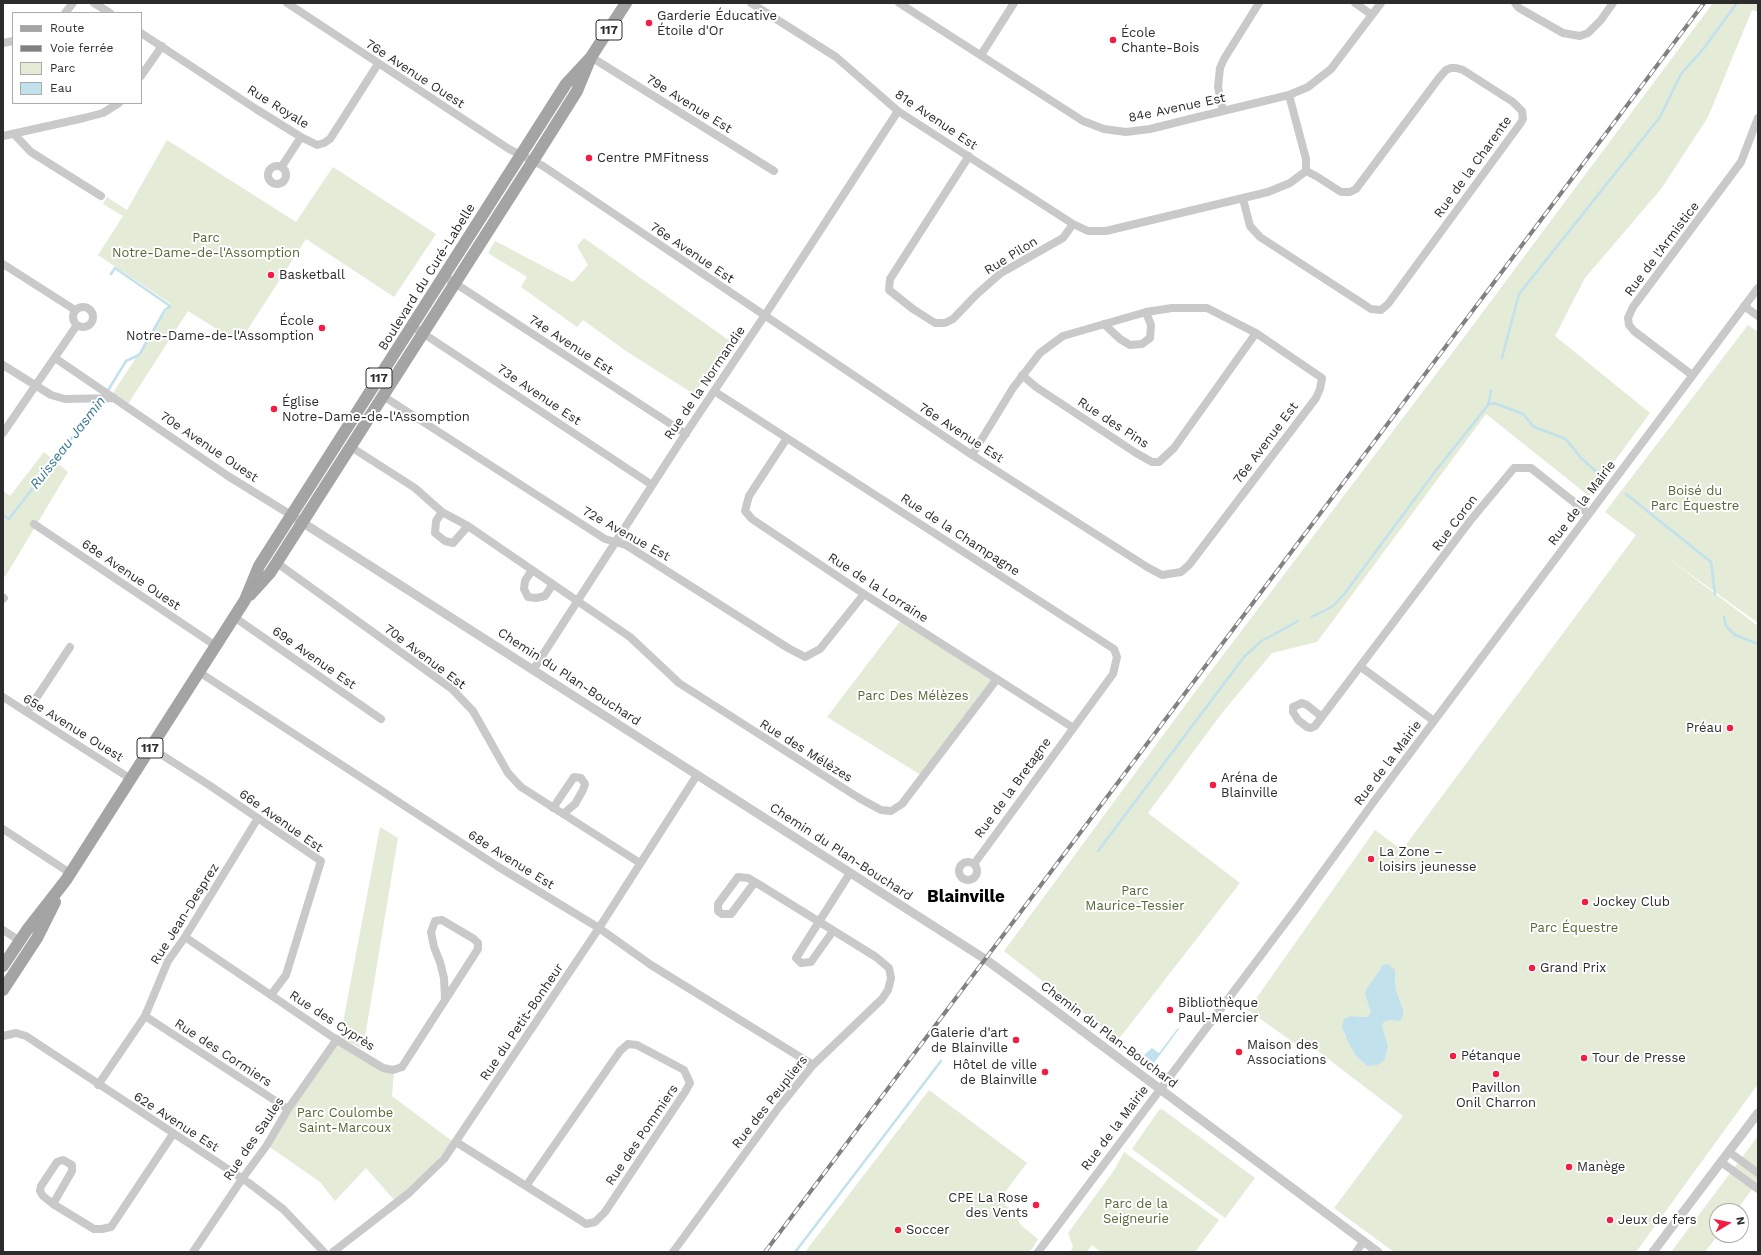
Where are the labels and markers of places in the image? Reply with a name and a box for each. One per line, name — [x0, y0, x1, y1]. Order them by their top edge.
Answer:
place label: Garderie Éducative Étoile d'Or — [657, 8, 777, 39]
marker: Garderie Éducative Étoile d'Or — [644, 18, 654, 28]
place label: École Chante-Bois — [1121, 25, 1199, 56]
marker: École Chante-Bois — [1108, 35, 1118, 45]
place label: Centre PMFitness — [597, 150, 709, 166]
marker: Centre PMFitness — [584, 153, 594, 163]
place label: Basketball — [279, 267, 345, 283]
marker: Basketball — [266, 270, 276, 280]
place label: École Notre-Dame-de-l'Assomption — [126, 313, 314, 344]
marker: École Notre-Dame-de-l'Assomption — [317, 323, 327, 333]
place label: Église Notre-Dame-de-l'Assomption — [282, 394, 470, 425]
marker: Église Notre-Dame-de-l'Assomption — [269, 404, 279, 414]
place label: Préau — [1686, 720, 1722, 736]
marker: Préau — [1725, 723, 1735, 733]
place label: Aréna de Blainville — [1221, 770, 1278, 801]
marker: Aréna de Blainville — [1208, 780, 1218, 790]
place label: La Zone – loisirs jeunesse — [1379, 844, 1477, 875]
marker: La Zone – loisirs jeunesse — [1366, 854, 1376, 864]
place label: Jockey Club — [1593, 894, 1670, 910]
marker: Jockey Club — [1580, 897, 1590, 907]
place label: Grand Prix — [1540, 960, 1606, 976]
marker: Grand Prix — [1527, 963, 1537, 973]
place label: Bibliothèque Paul-Mercier — [1178, 995, 1259, 1026]
marker: Bibliothèque Paul-Mercier — [1165, 1005, 1175, 1015]
place label: Galerie d'art de Blainville — [930, 1025, 1008, 1056]
marker: Galerie d'art de Blainville — [1011, 1035, 1021, 1045]
place label: Maison des Associations — [1247, 1037, 1326, 1068]
marker: Maison des Associations — [1234, 1047, 1244, 1057]
place label: Pétanque — [1461, 1048, 1521, 1064]
place label: Tour de Presse — [1592, 1050, 1686, 1066]
marker: Pétanque — [1448, 1051, 1458, 1061]
marker: Tour de Presse — [1579, 1053, 1589, 1063]
place label: Hôtel de ville de Blainville — [953, 1057, 1037, 1088]
marker: Hôtel de ville de Blainville — [1040, 1067, 1050, 1077]
marker: Pavillon Onil Charron — [1491, 1069, 1501, 1079]
place label: Pavillon Onil Charron — [1456, 1080, 1536, 1111]
place label: Manège — [1577, 1159, 1625, 1175]
marker: Manège — [1564, 1162, 1574, 1172]
place label: CPE La Rose des Vents — [948, 1190, 1028, 1221]
marker: CPE La Rose des Vents — [1031, 1200, 1041, 1210]
place label: Jeux de fers — [1618, 1212, 1697, 1228]
marker: Jeux de fers — [1605, 1215, 1615, 1225]
place label: Soccer — [906, 1222, 949, 1238]
marker: Soccer — [893, 1225, 903, 1235]

